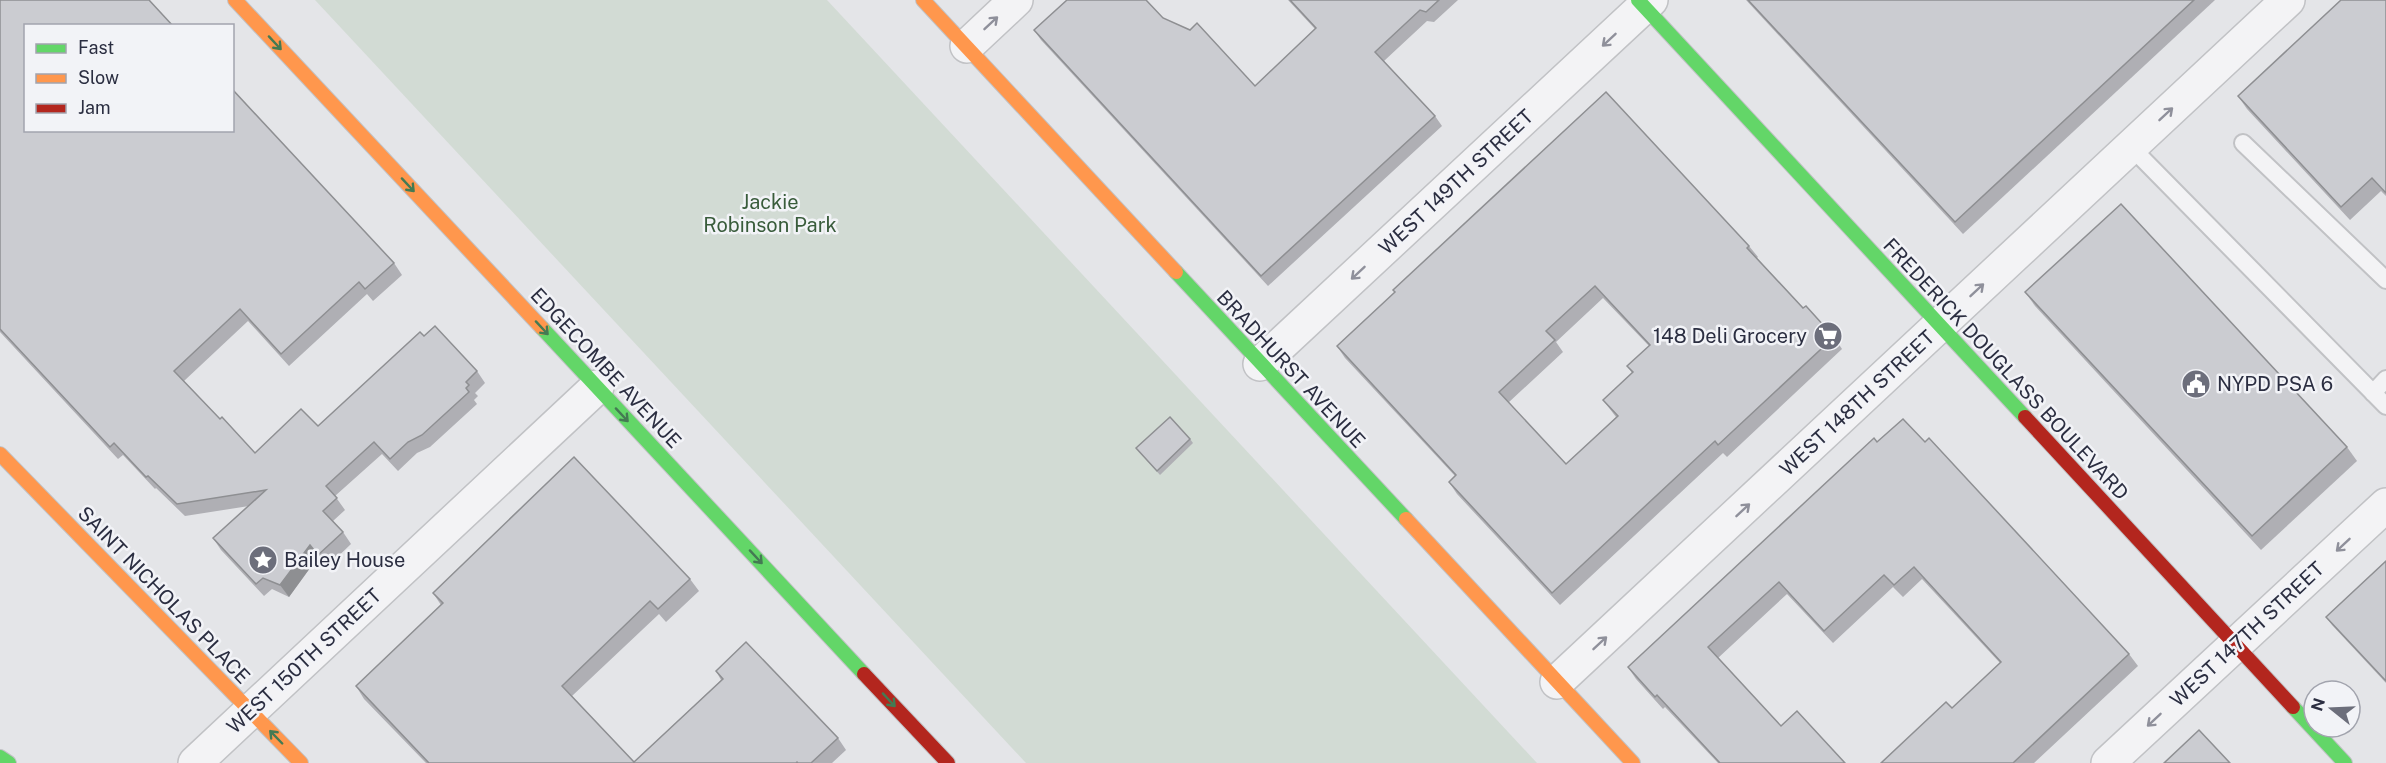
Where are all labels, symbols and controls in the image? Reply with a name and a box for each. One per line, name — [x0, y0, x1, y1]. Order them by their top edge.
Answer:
one-way arrow — [984, 16, 999, 30]
legend — [24, 24, 234, 132]
one-way arrow — [1601, 33, 1616, 47]
one-way arrow — [268, 35, 282, 50]
text: Fast — [78, 37, 114, 58]
text: Slow — [78, 67, 119, 88]
text: Jam — [78, 97, 111, 118]
street label: WEST 149TH STREET — [1374, 104, 1538, 260]
one-way arrow — [2158, 107, 2173, 121]
one-way arrow — [401, 177, 415, 192]
park label: Jackie Robinson Park — [703, 190, 837, 237]
street label: FREDERICK DOUGLASS BOULEVARD — [1878, 233, 2134, 505]
one-way arrow — [1351, 265, 1366, 279]
street label: EDGECOMBE AVENUE — [526, 283, 686, 453]
one-way arrow — [1970, 283, 1985, 298]
street label: BRADHURST AVENUE — [1212, 285, 1370, 453]
one-way arrow — [534, 320, 549, 335]
supermarket icon: 148 Deli Grocery — [1812, 320, 1844, 352]
place label: 148 Deli Grocery — [1653, 324, 1807, 348]
street label: WEST 148TH STREET — [1775, 325, 1939, 481]
public building icon: NYPD PSA 6 — [2180, 368, 2212, 400]
place label: NYPD PSA 6 — [2217, 372, 2333, 396]
one-way arrow — [615, 407, 629, 422]
street label: SAINT NICHOLAS PLACE — [73, 501, 255, 689]
one-way arrow — [1735, 503, 1750, 517]
one-way arrow — [2336, 538, 2351, 552]
place icon: Bailey House — [247, 544, 279, 576]
place label: Bailey House — [284, 548, 405, 572]
one-way arrow — [749, 550, 763, 565]
street label: WEST 147TH STREET — [2165, 556, 2329, 712]
street label: WEST 150TH STREET — [222, 583, 386, 739]
one-way arrow — [1593, 636, 1608, 650]
north arrow — [2302, 679, 2362, 739]
one-way arrow — [882, 692, 896, 707]
text: N — [2307, 696, 2329, 713]
one-way arrow — [2146, 713, 2161, 728]
one-way arrow — [269, 729, 284, 744]

